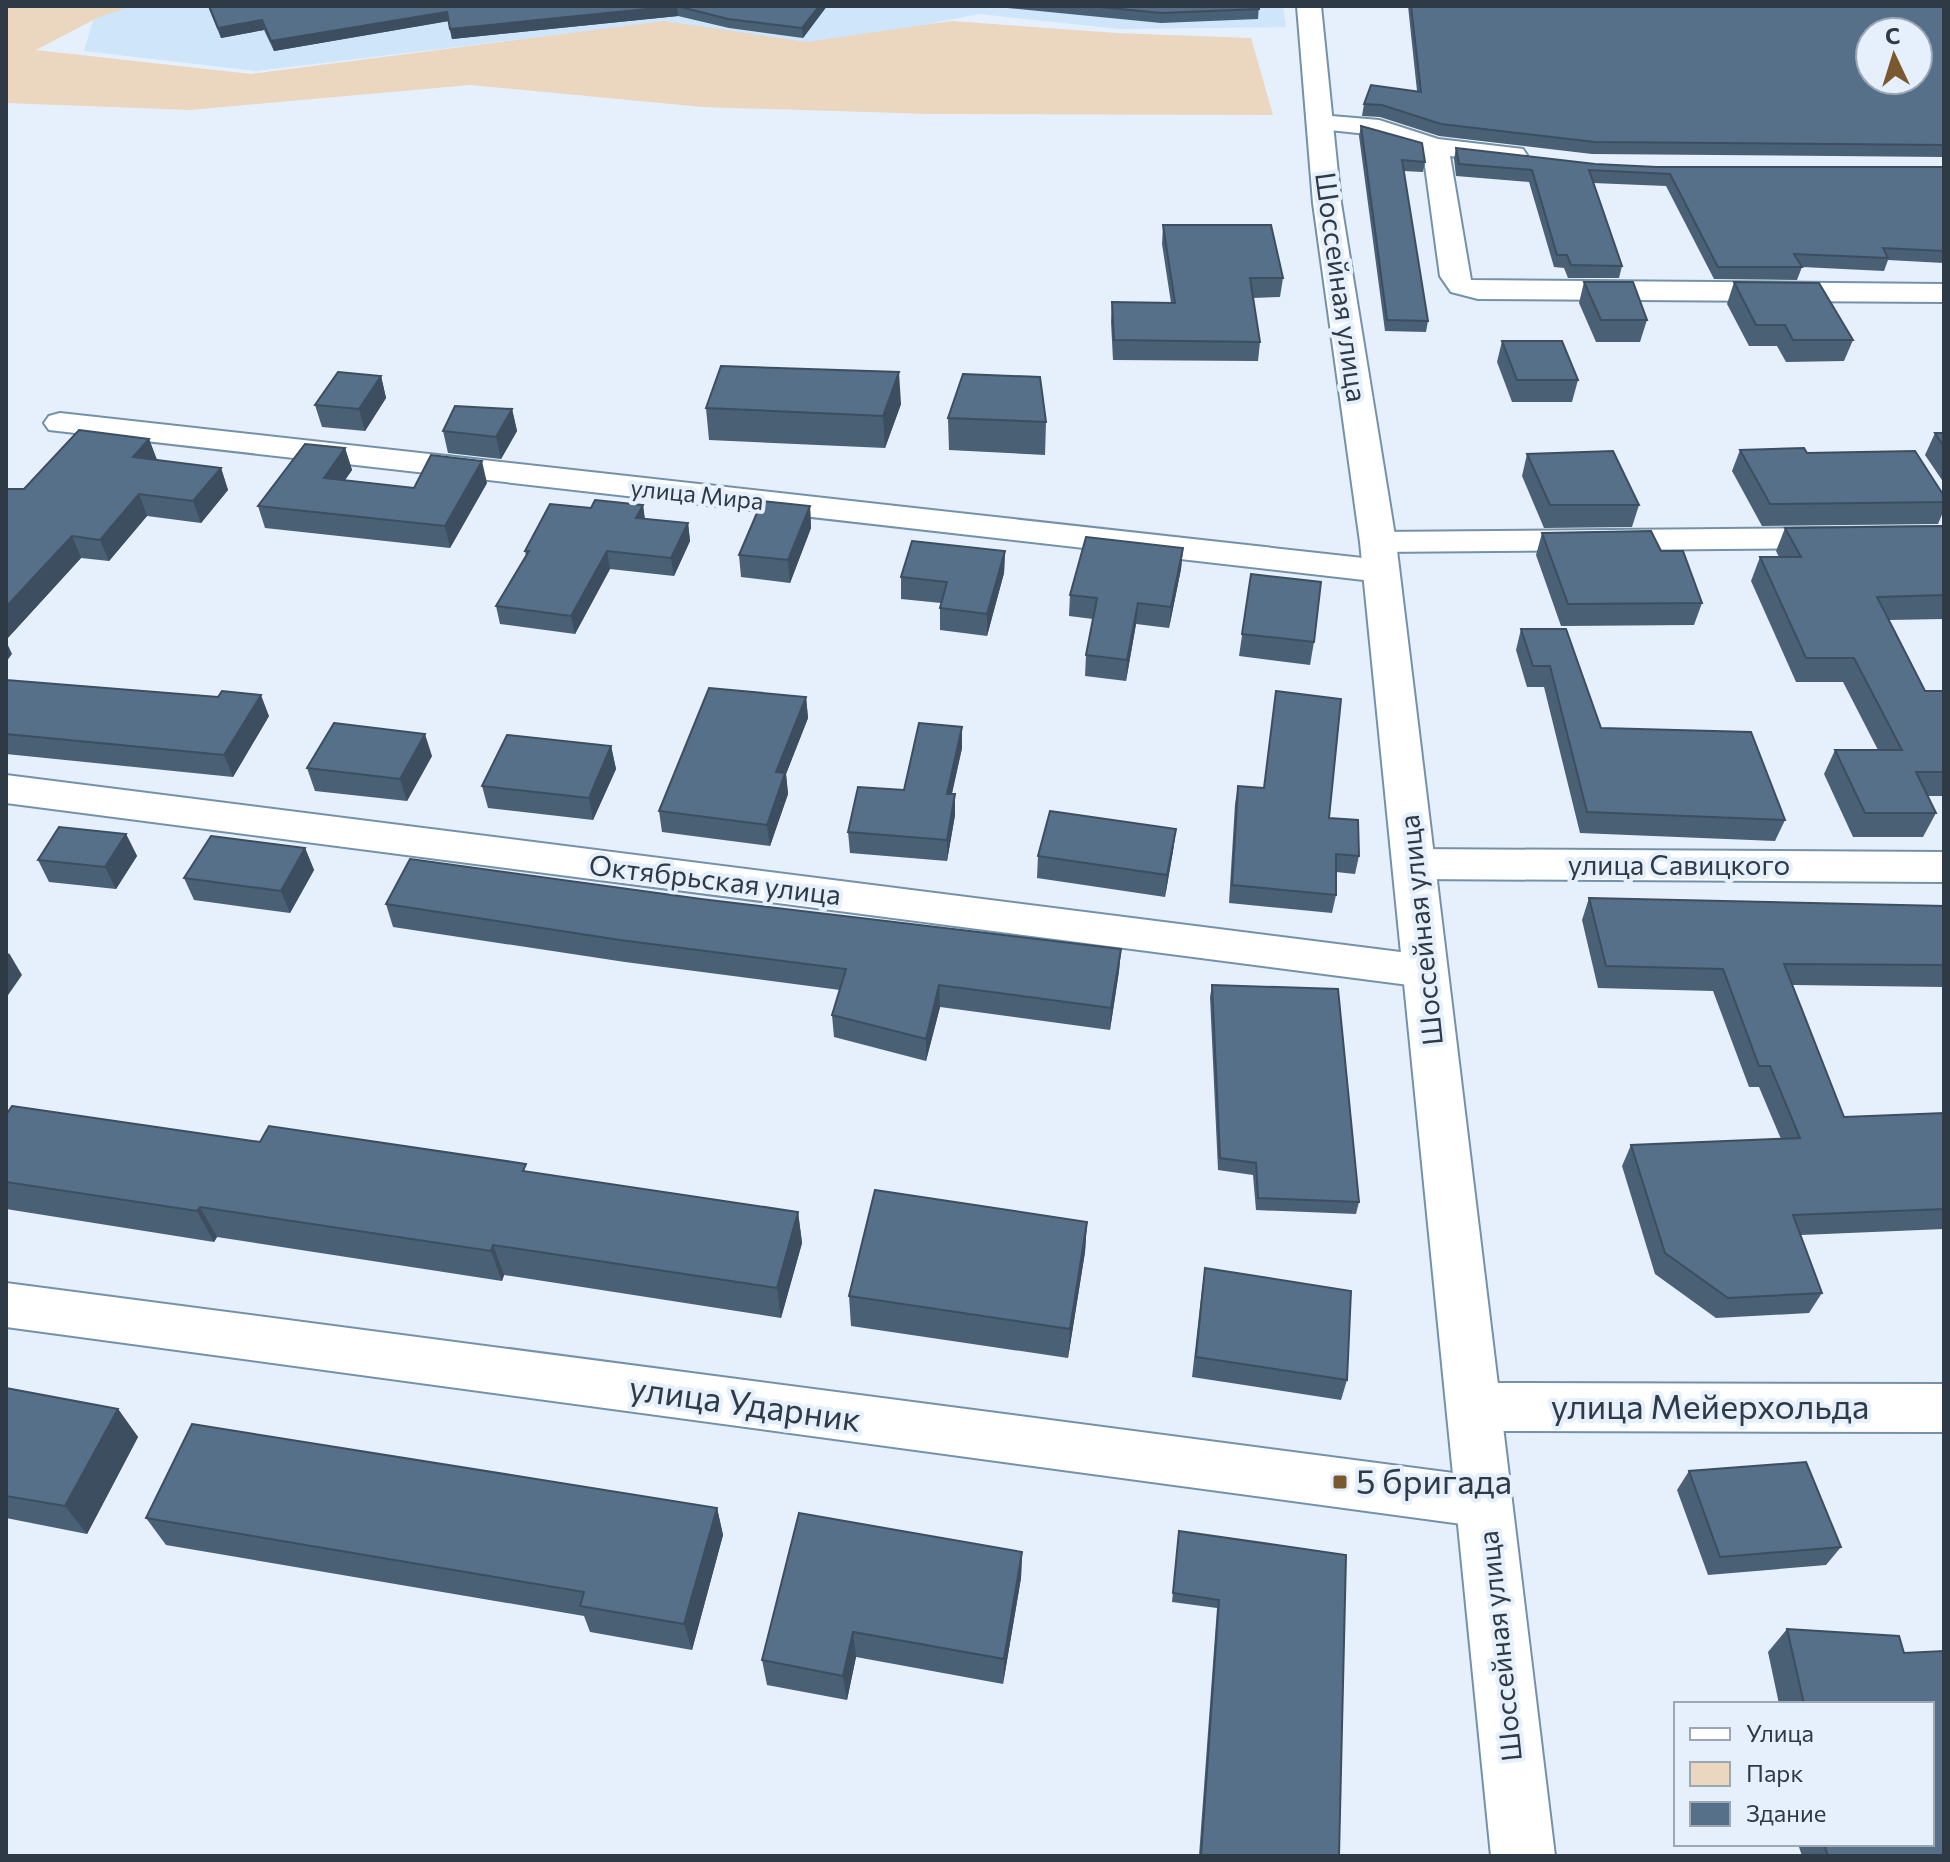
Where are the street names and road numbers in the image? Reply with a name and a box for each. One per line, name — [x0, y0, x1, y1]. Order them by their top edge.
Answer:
street label: Шоссейная улица — [1309, 170, 1375, 404]
street label: улица Мира — [629, 472, 765, 515]
street label: Шоссейная улица — [1391, 813, 1449, 1047]
street label: Октябрьская улица — [587, 847, 843, 911]
street label: улица Савицкого — [1568, 847, 1790, 881]
street label: улица Ударник — [627, 1365, 864, 1439]
street label: улица Мейерхольда — [1551, 1384, 1869, 1426]
street label: Шоссейная улица — [1470, 1529, 1528, 1763]

